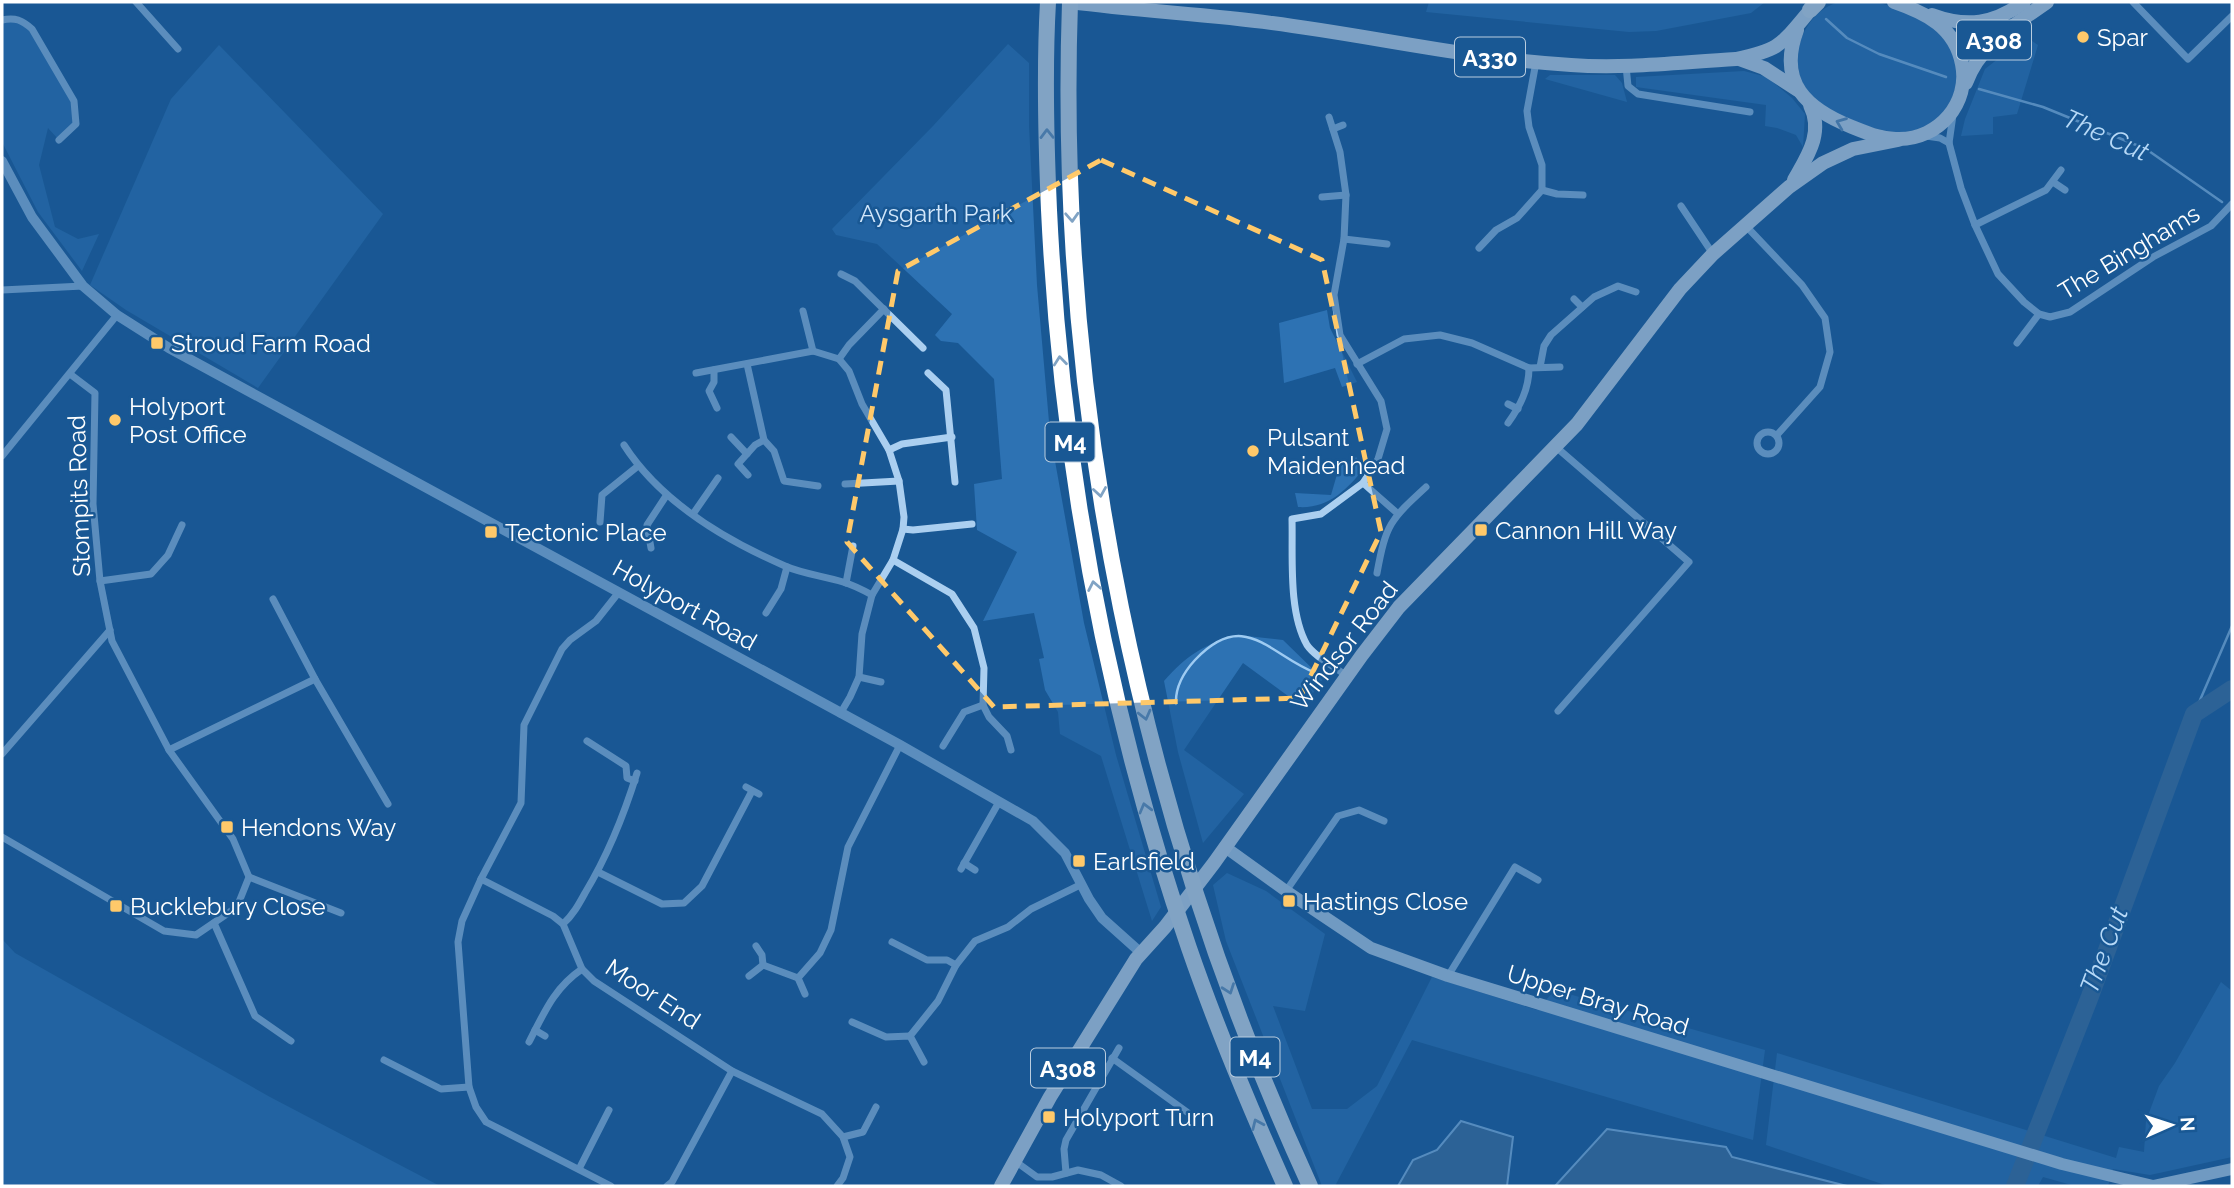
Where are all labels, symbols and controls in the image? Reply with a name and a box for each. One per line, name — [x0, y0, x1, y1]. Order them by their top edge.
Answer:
road number: A308 — [1957, 20, 2031, 60]
place label: Spar — [2097, 23, 2148, 52]
marker: Spar — [2075, 29, 2091, 45]
road number: A330 — [1455, 38, 1525, 76]
water label: The Cut — [2059, 103, 2154, 167]
one-way arrow — [1836, 117, 1848, 131]
one-way arrow — [1039, 129, 1054, 140]
street label: The Binghams — [2053, 198, 2205, 306]
park label: Aysgarth Park — [859, 199, 1013, 228]
one-way arrow — [1065, 212, 1080, 223]
place label: Stroud Farm Road — [171, 329, 371, 358]
marker: Stroud Farm Road — [149, 335, 165, 351]
one-way arrow — [1053, 356, 1068, 367]
place label: Holyport Post Office — [129, 392, 247, 449]
marker: Holyport Post Office — [107, 412, 123, 428]
street label: Stompits Road — [62, 415, 96, 577]
road number: M4 — [1046, 422, 1094, 462]
place label: Pulsant Maidenhead — [1267, 423, 1405, 480]
marker: Pulsant Maidenhead — [1245, 443, 1261, 459]
one-way arrow — [1092, 486, 1107, 498]
place label: Cannon Hill Way — [1495, 516, 1677, 545]
place label: Tectonic Place — [505, 518, 667, 547]
marker: Cannon Hill Way — [1473, 522, 1489, 538]
marker: Tectonic Place — [483, 524, 499, 540]
street label: Holyport Road — [608, 553, 762, 657]
street label: Windsor Road — [1284, 575, 1404, 717]
one-way arrow — [1087, 580, 1102, 592]
one-way arrow — [1137, 709, 1151, 721]
one-way arrow — [1139, 802, 1153, 814]
place label: Hendons Way — [241, 813, 396, 842]
marker: Hendons Way — [219, 819, 235, 835]
place label: Earlsfield — [1093, 847, 1195, 876]
marker: Earlsfield — [1071, 853, 1087, 869]
place label: Hastings Close — [1303, 887, 1468, 916]
place label: Bucklebury Close — [130, 892, 326, 921]
marker: Hastings Close — [1281, 893, 1297, 909]
marker: Bucklebury Close — [108, 898, 124, 914]
water label: The Cut — [2074, 902, 2134, 997]
street label: Moor End — [600, 953, 706, 1035]
street label: Upper Bray Road — [1503, 959, 1693, 1041]
one-way arrow — [1220, 982, 1234, 994]
road number: M4 — [1230, 1038, 1280, 1076]
road number: A308 — [1031, 1049, 1105, 1088]
north arrow — [2136, 1090, 2206, 1160]
place label: Holyport Turn — [1063, 1103, 1214, 1132]
marker: Holyport Turn — [1041, 1109, 1057, 1125]
text: N — [2177, 1116, 2199, 1132]
one-way arrow — [1251, 1119, 1265, 1131]

